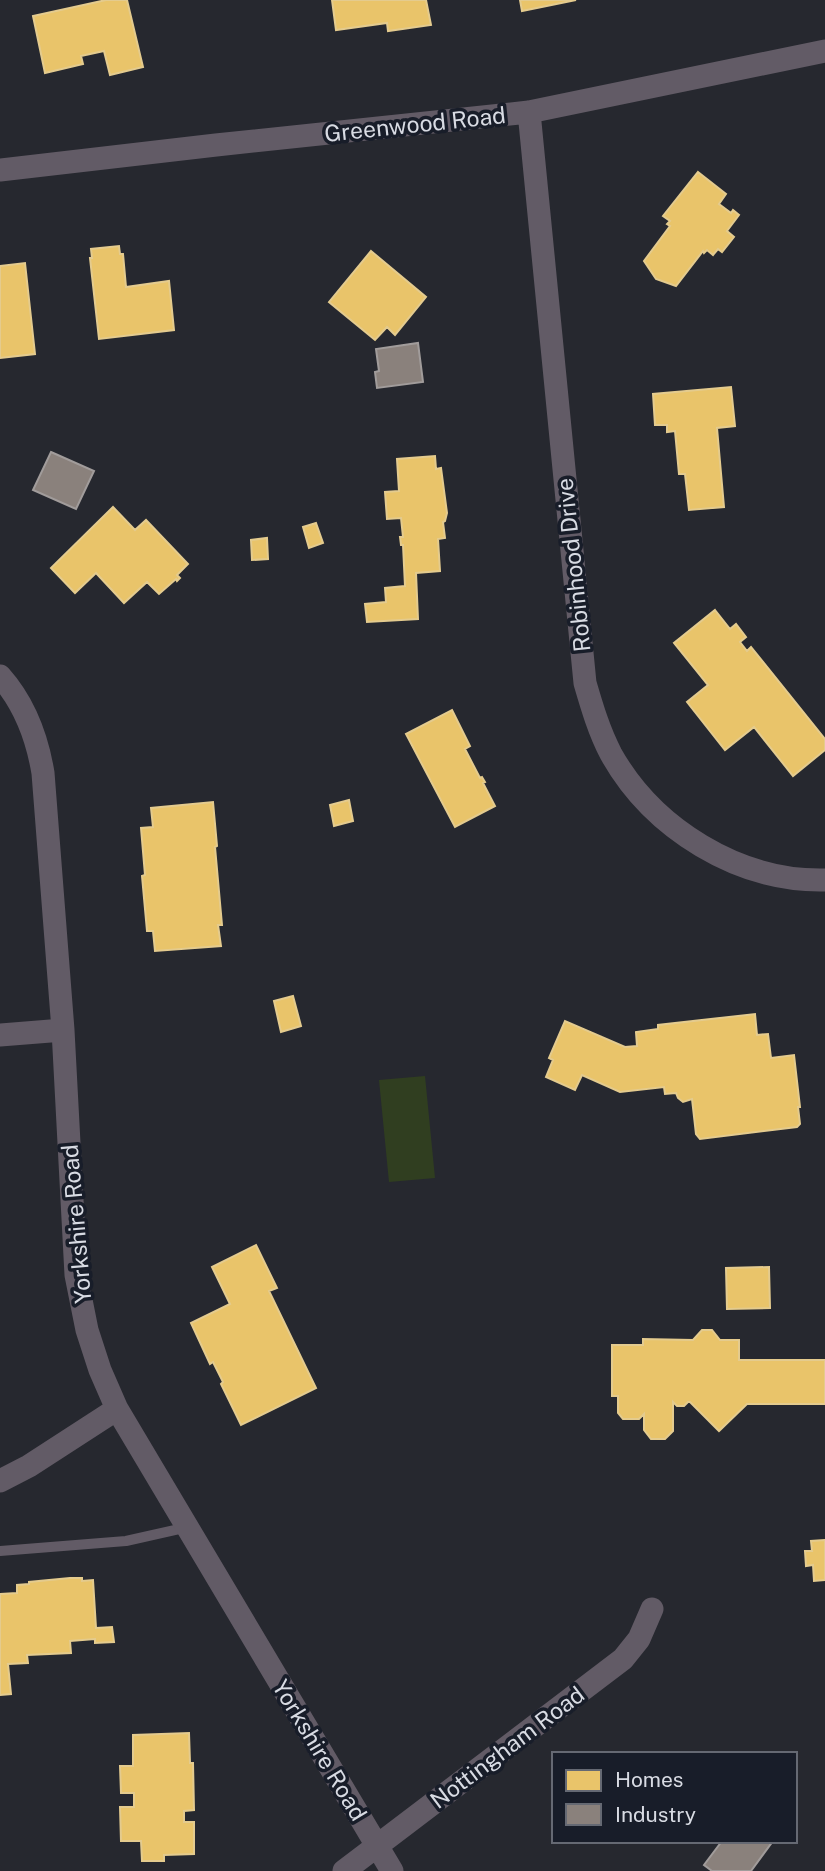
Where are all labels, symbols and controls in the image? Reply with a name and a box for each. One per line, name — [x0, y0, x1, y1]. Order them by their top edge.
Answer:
street label: Greenwood Road — [323, 101, 507, 147]
street label: Robinhood Drive — [550, 477, 596, 653]
street label: Yorkshire Road — [56, 1143, 96, 1305]
street label: Yorkshire Road — [267, 1675, 373, 1825]
street label: Nottingham Road — [425, 1680, 589, 1814]
legend — [552, 1752, 797, 1843]
text: Homes — [615, 1767, 683, 1792]
text: Industry — [615, 1802, 696, 1827]

